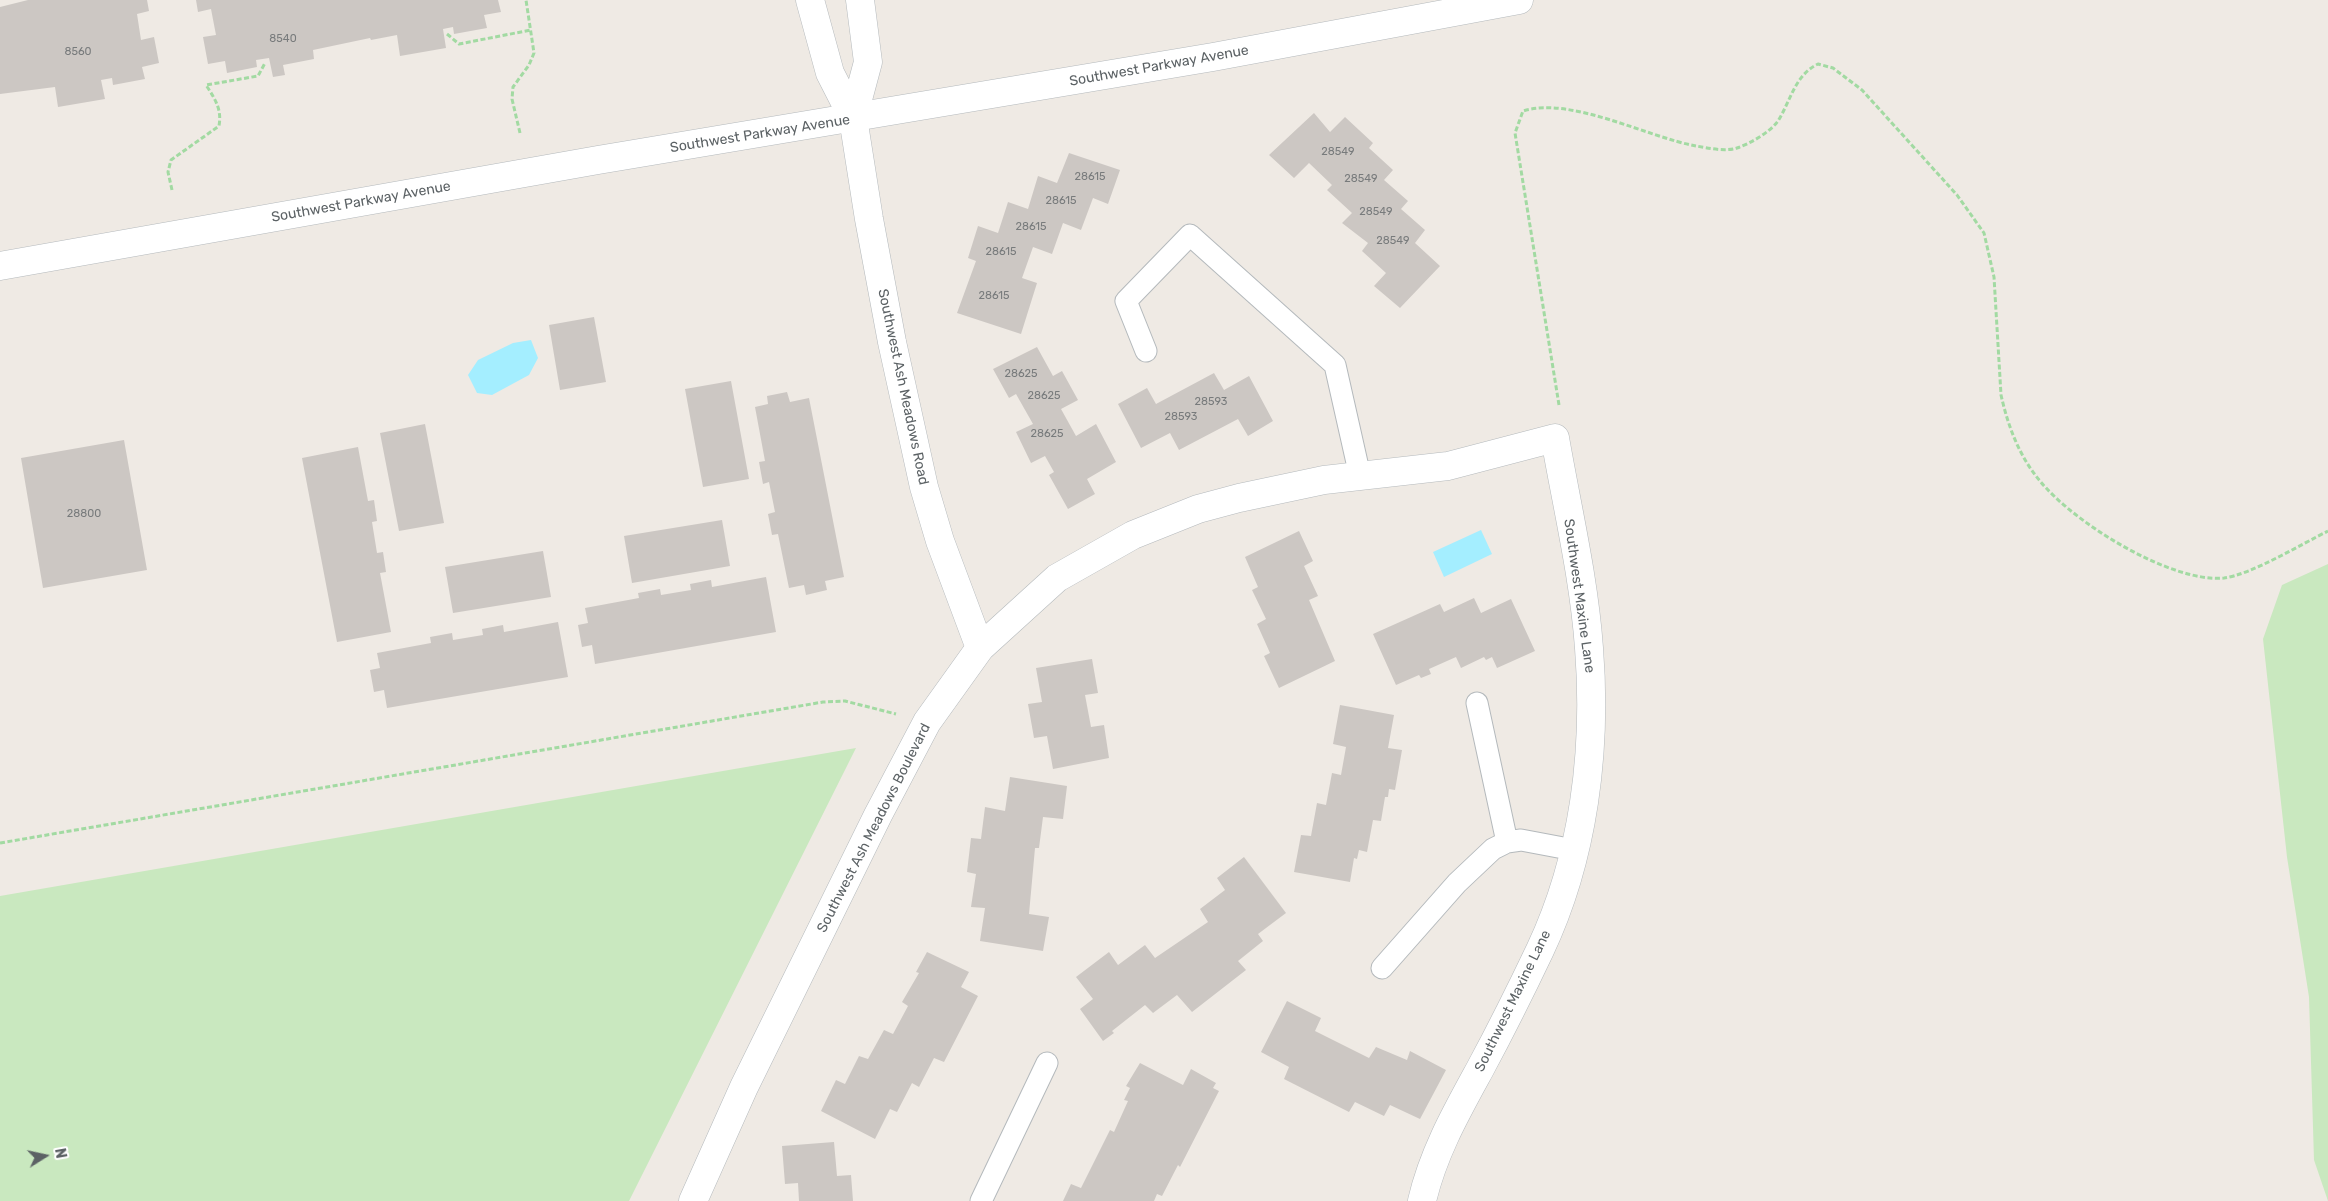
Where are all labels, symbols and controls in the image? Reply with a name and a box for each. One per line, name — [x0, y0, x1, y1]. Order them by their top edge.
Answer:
house number: 8540 — [269, 32, 297, 46]
street label: Southwest Parkway Avenue — [1068, 42, 1250, 90]
house number: 8560 — [64, 45, 92, 59]
street label: Southwest Parkway Avenue — [669, 111, 851, 157]
house number: 28549 — [1321, 145, 1355, 159]
house number: 28615 — [1074, 170, 1106, 184]
house number: 28549 — [1344, 172, 1378, 186]
street label: Southwest Parkway Avenue — [270, 178, 452, 226]
house number: 28615 — [1045, 194, 1077, 208]
house number: 28549 — [1359, 205, 1393, 219]
house number: 28615 — [1015, 220, 1047, 234]
house number: 28549 — [1376, 234, 1410, 248]
house number: 28615 — [985, 245, 1017, 259]
street label: Southwest Ash Meadows Road — [874, 287, 932, 487]
house number: 28615 — [978, 289, 1010, 303]
house number: 28625 — [1004, 367, 1038, 381]
house number: 28625 — [1027, 389, 1061, 403]
house number: 28593 — [1195, 395, 1227, 409]
house number: 28593 — [1165, 410, 1197, 424]
house number: 28625 — [1030, 427, 1064, 441]
house number: 28800 — [67, 507, 101, 521]
street label: Southwest Maxine Lane — [1560, 518, 1598, 674]
street label: Southwest Ash Meadows Boulevard — [814, 721, 934, 935]
street label: Southwest Maxine Lane — [1471, 927, 1555, 1075]
north arrow — [20, 1131, 70, 1181]
text: N — [51, 1147, 70, 1160]

